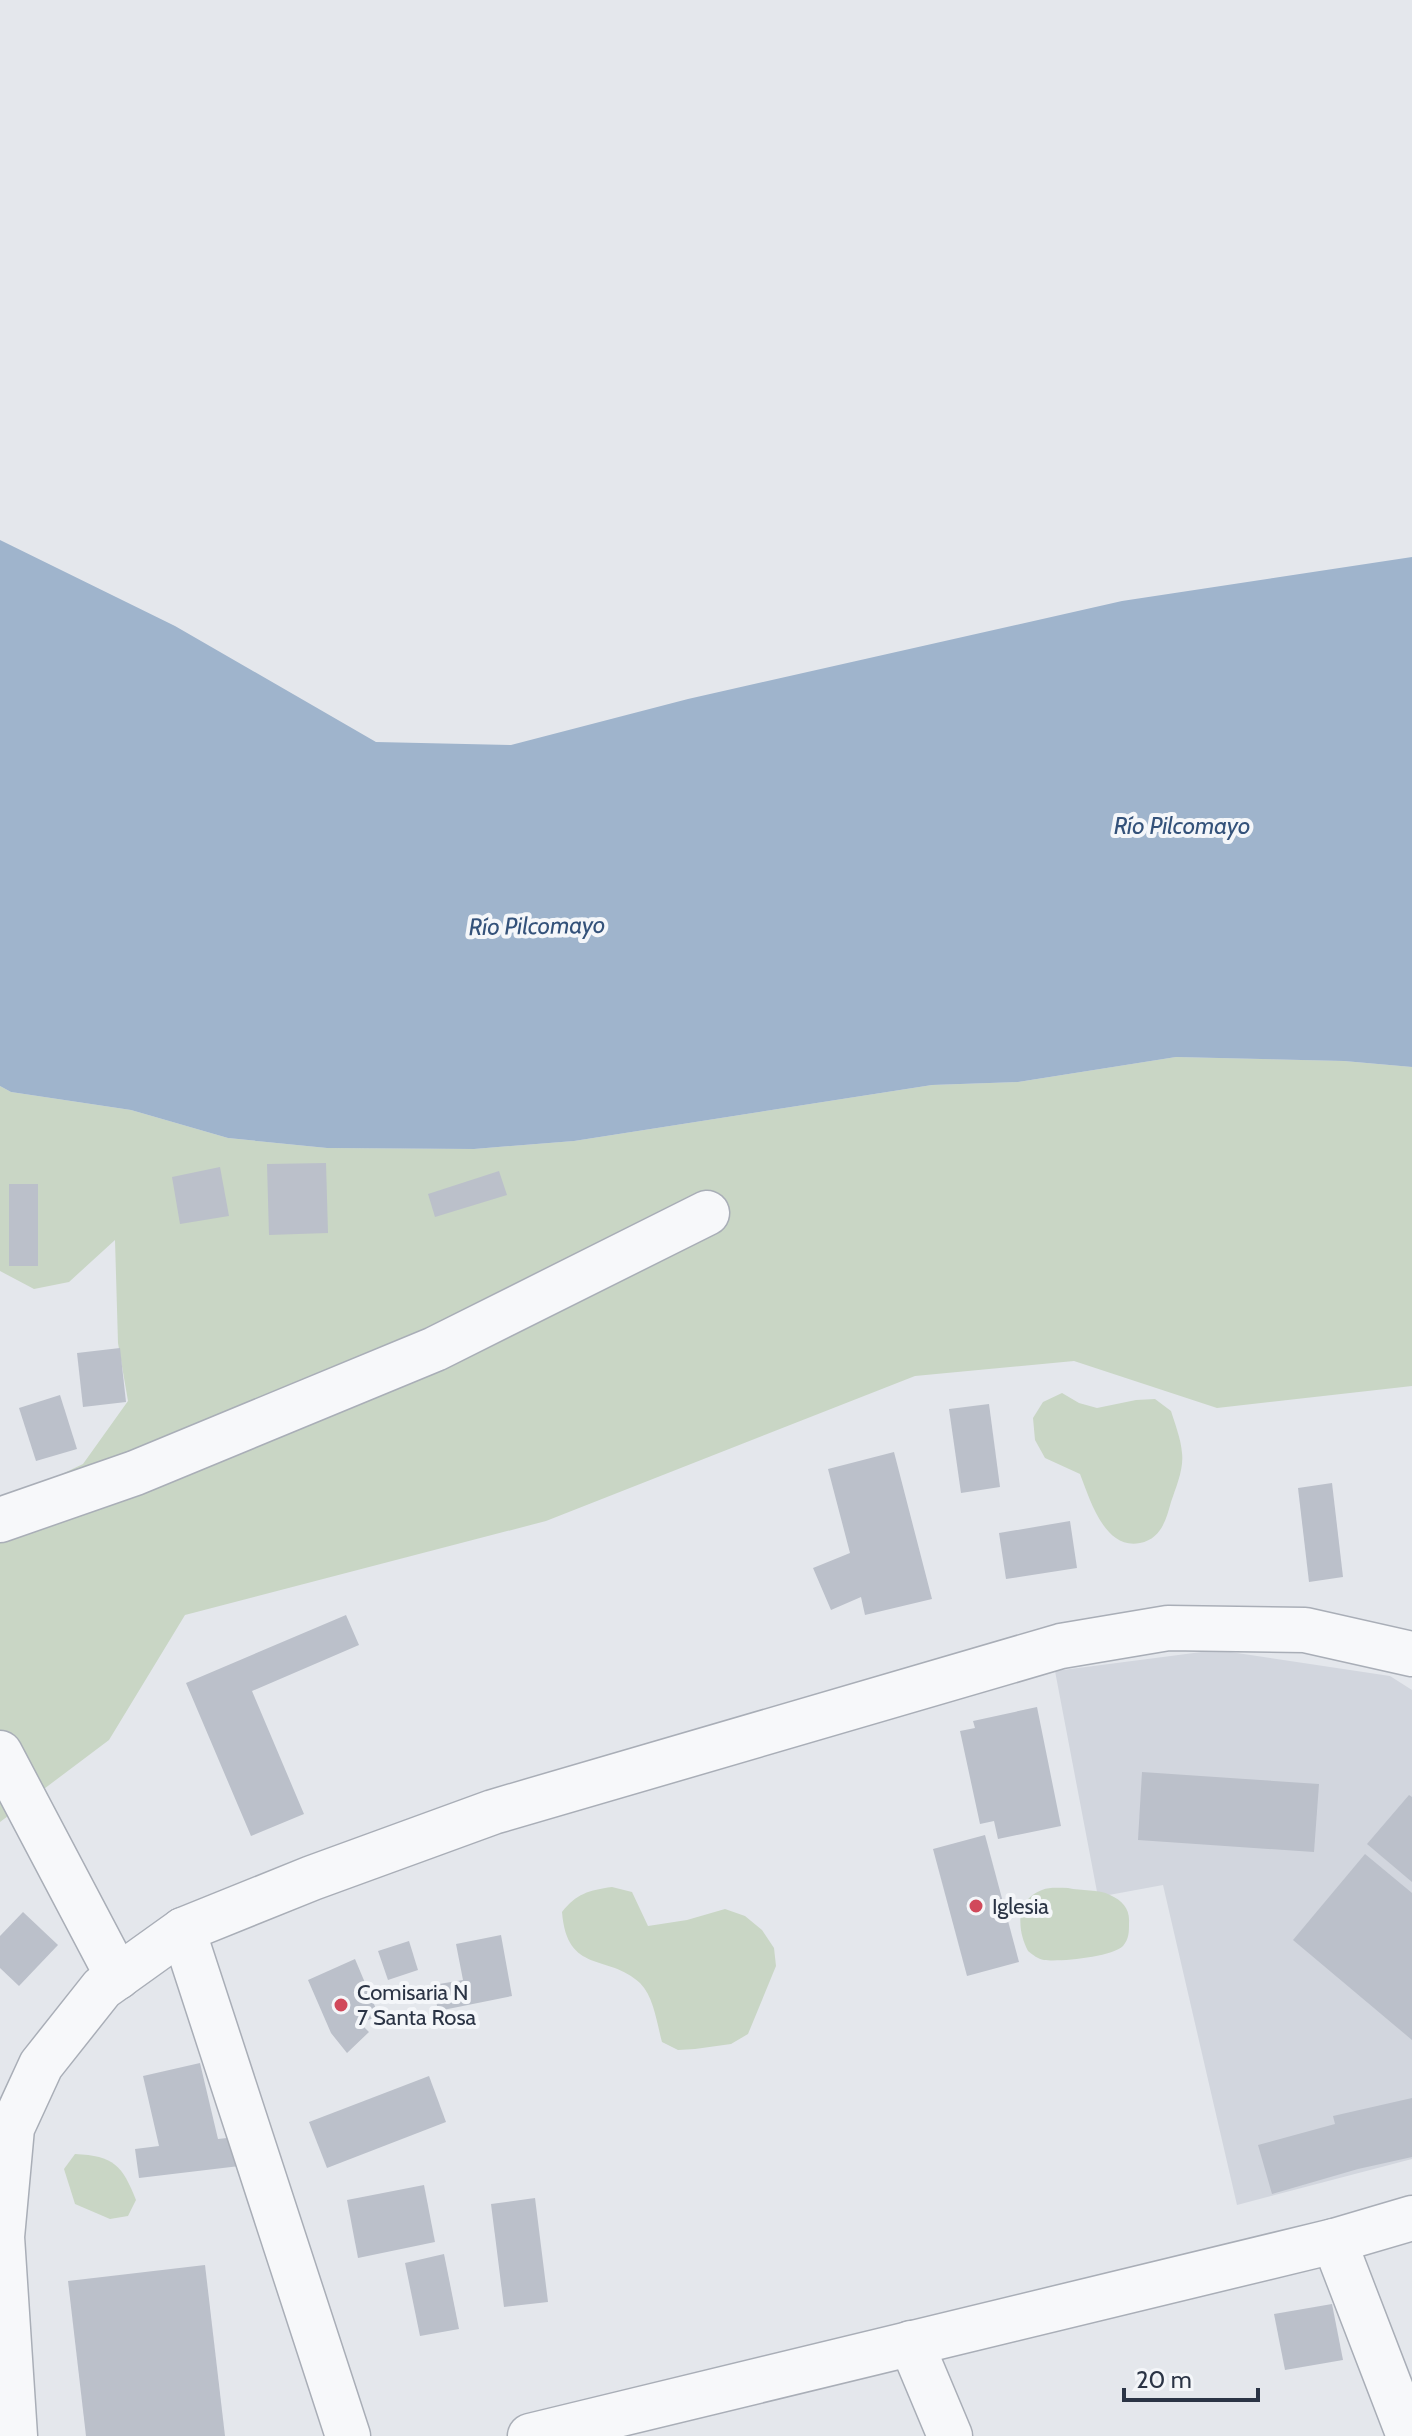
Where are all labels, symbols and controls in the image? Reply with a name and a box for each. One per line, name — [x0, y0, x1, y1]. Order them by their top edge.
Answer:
water label: Río Pilcomayo — [1114, 811, 1250, 840]
water label: Río Pilcomayo — [468, 910, 606, 941]
place label: Iglesia — [992, 1893, 1049, 1920]
marker: Iglesia — [967, 1897, 985, 1915]
place label: Comisaria N 7 Santa Rosa — [357, 1979, 477, 2031]
marker: Comisaria N 7 Santa Rosa — [332, 1996, 350, 2014]
scale bar — [1124, 2352, 1258, 2402]
text: 20 m — [1136, 2365, 1192, 2394]

